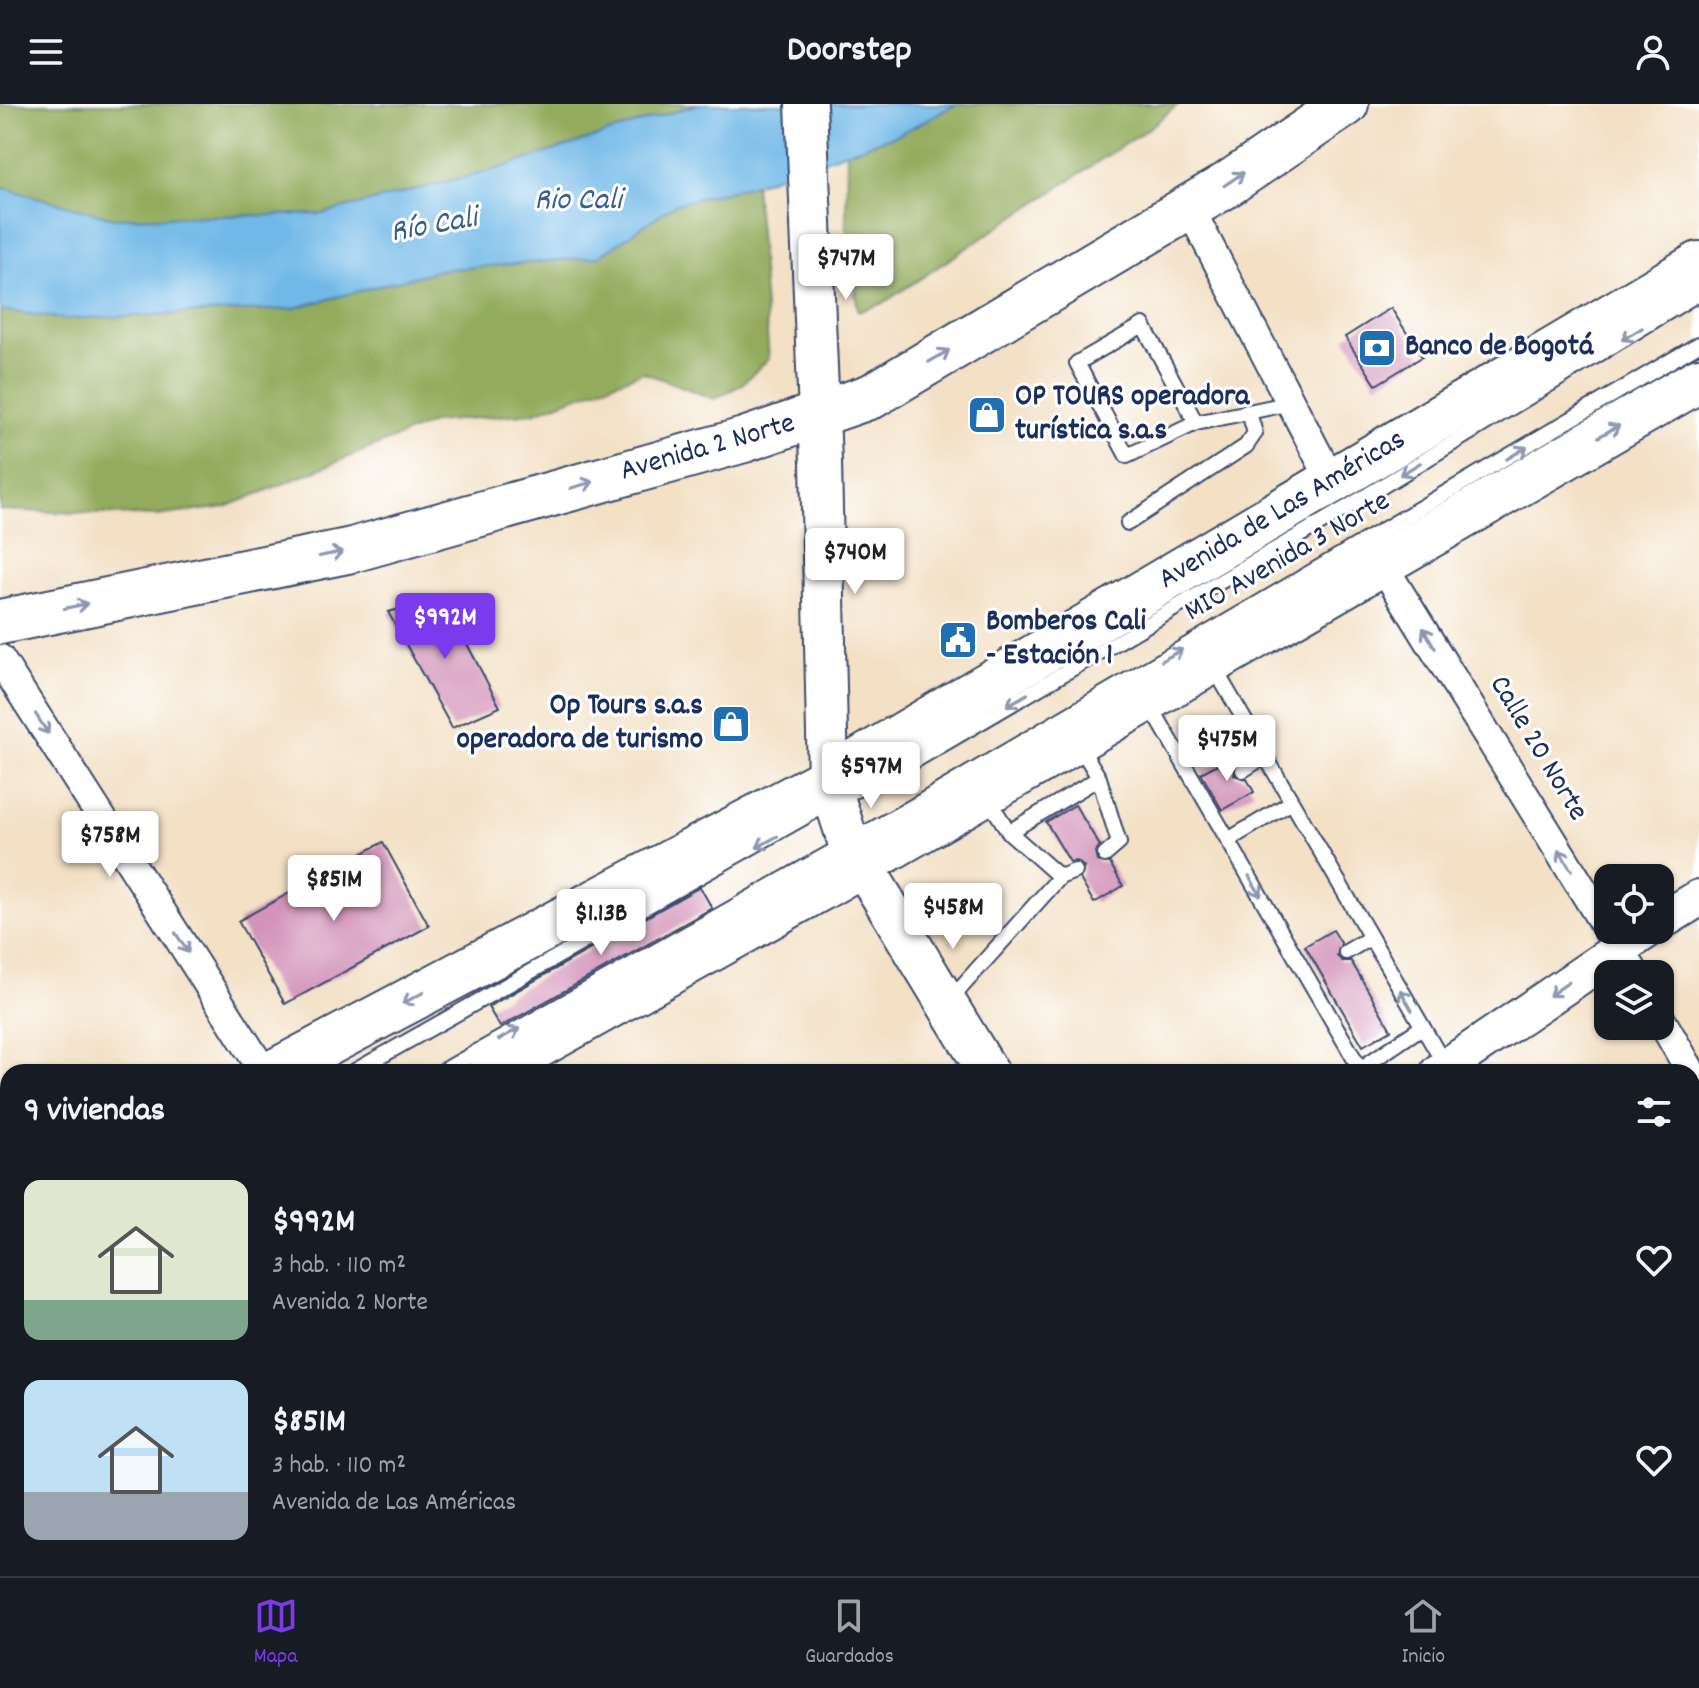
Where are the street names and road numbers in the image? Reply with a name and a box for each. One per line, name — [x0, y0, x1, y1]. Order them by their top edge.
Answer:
street label: Avenida 2 Norte — [616, 404, 800, 494]
street label: Avenida de Las Américas — [1151, 420, 1415, 602]
street label: MIO Avenida 3 Norte — [1177, 482, 1399, 634]
street label: Calle 20 Norte — [1477, 668, 1597, 830]

